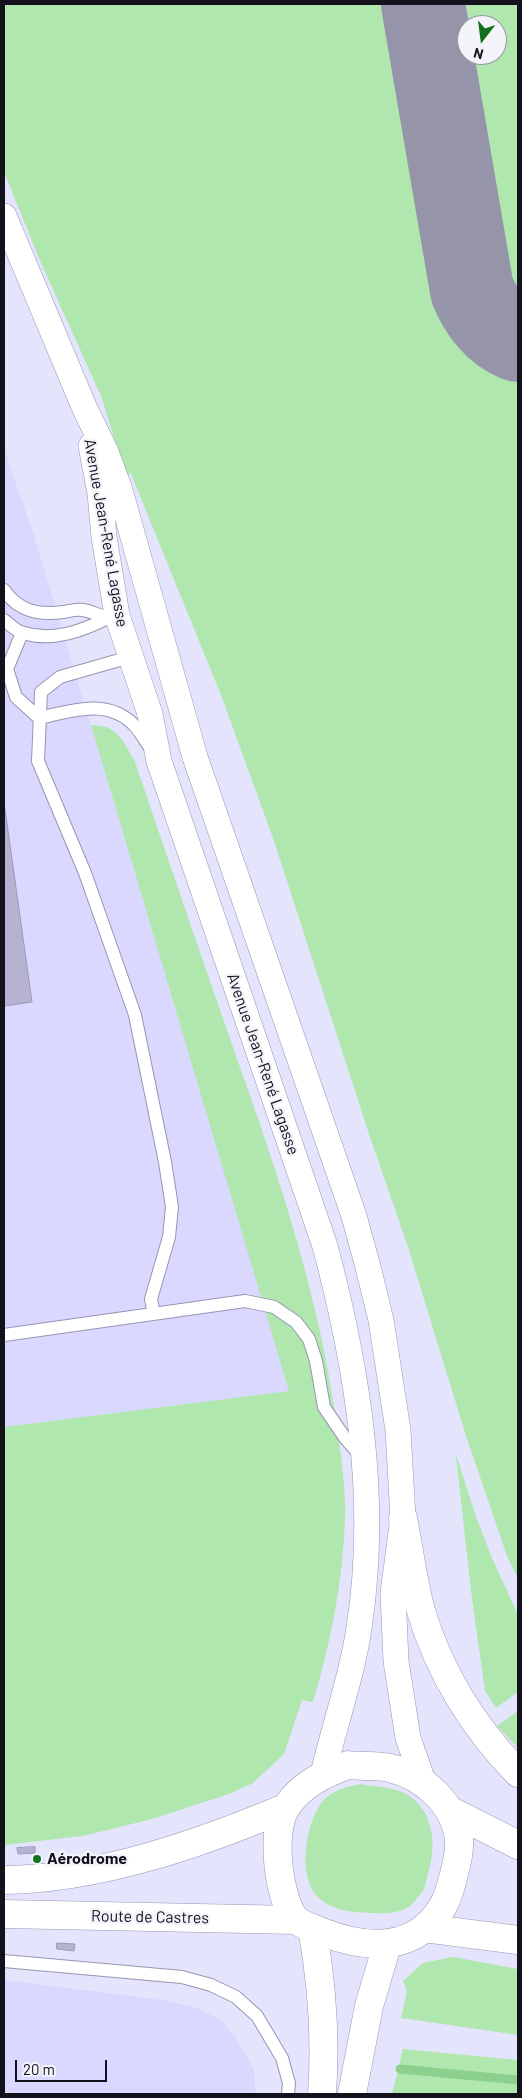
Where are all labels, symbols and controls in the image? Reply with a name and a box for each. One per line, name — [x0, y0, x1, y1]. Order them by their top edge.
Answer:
north arrow — [457, 15, 507, 65]
text: N — [472, 45, 485, 63]
street label: Avenue Jean-René Lagasse — [80, 437, 132, 629]
street label: Avenue Jean-René Lagasse — [223, 971, 303, 1157]
place label: Aérodrome — [47, 1849, 127, 1869]
marker: Aérodrome — [31, 1853, 43, 1865]
street label: Route de Castres — [91, 1906, 209, 1928]
scale bar — [18, 2050, 110, 2082]
text: 20 m — [23, 2060, 55, 2078]

